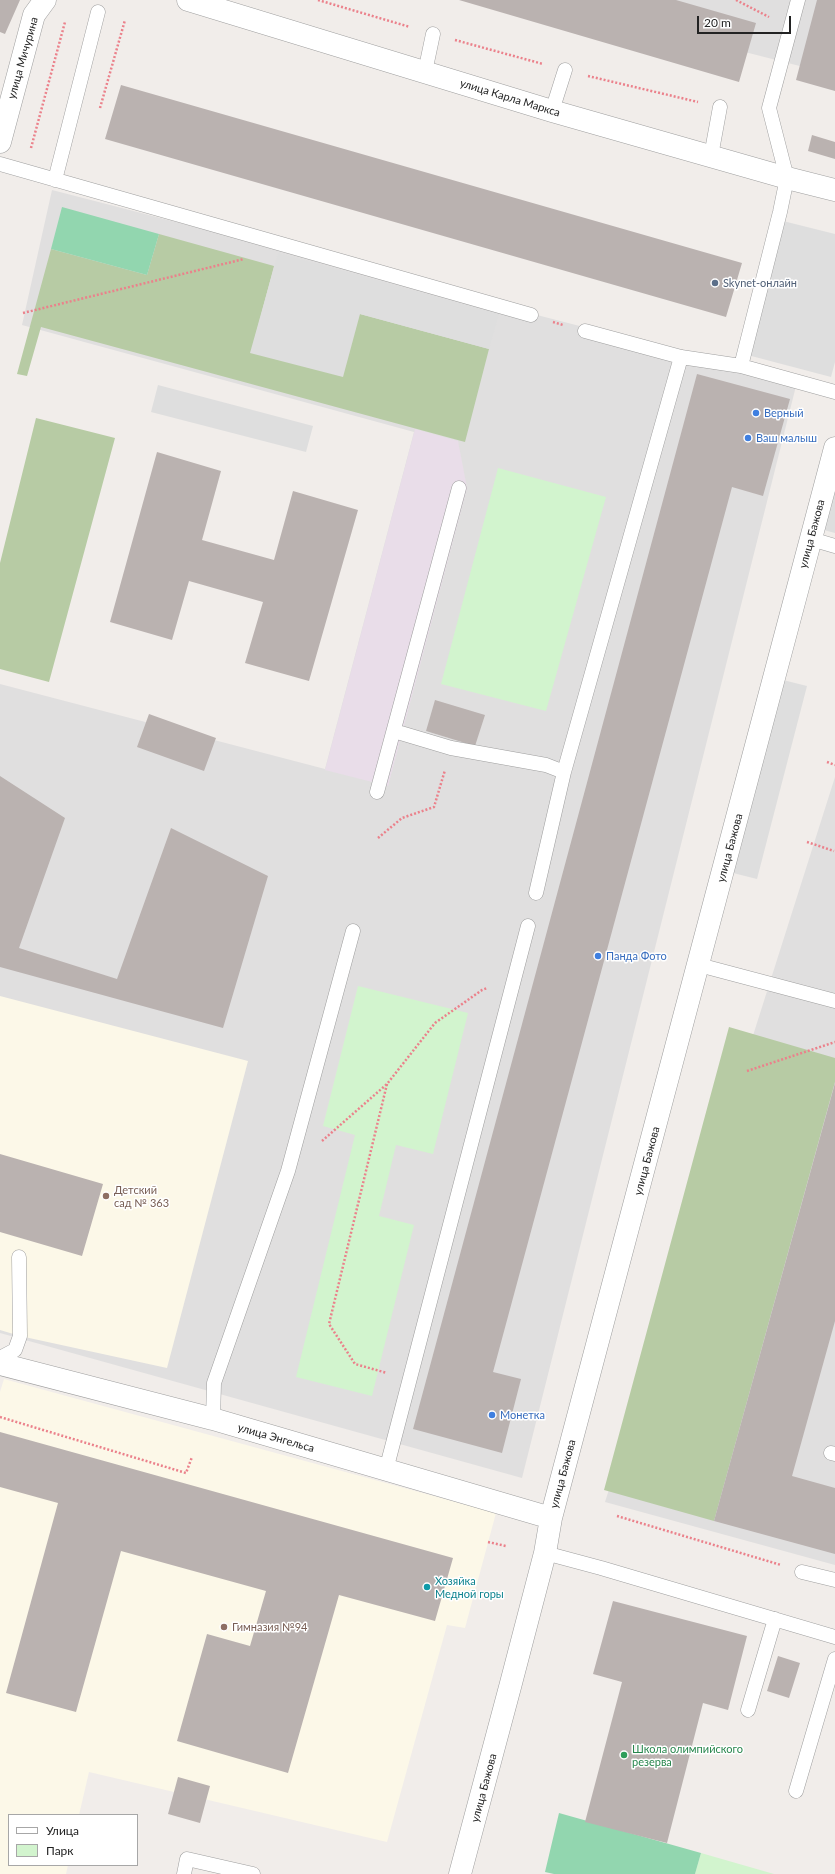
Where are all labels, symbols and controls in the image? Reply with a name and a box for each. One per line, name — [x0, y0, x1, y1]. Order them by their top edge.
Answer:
scale bar — [699, 8, 793, 34]
street label: улица Мичурина — [5, 15, 41, 101]
text: 20 m — [704, 15, 731, 30]
street label: улица Карла Маркса — [458, 76, 562, 120]
place label: Skynet-онлайн — [723, 276, 797, 290]
marker: Skynet-онлайн — [710, 278, 720, 288]
place label: Верный — [764, 406, 803, 420]
marker: Верный — [751, 408, 761, 418]
place label: Ваш малыш — [756, 431, 817, 445]
marker: Ваш малыш — [743, 433, 753, 443]
street label: улица Бажова — [796, 498, 828, 570]
street label: улица Бажова — [714, 812, 746, 884]
place label: Панда Фото — [606, 949, 667, 963]
marker: Панда Фото — [593, 951, 603, 961]
street label: улица Бажова — [631, 1125, 663, 1197]
place label: Детский сад № 363 — [114, 1183, 169, 1209]
marker: Детский сад № 363 — [101, 1191, 111, 1201]
place label: Монетка — [500, 1408, 545, 1422]
marker: Монетка — [487, 1410, 497, 1420]
street label: улица Энгельса — [236, 1421, 316, 1455]
street label: улица Бажова — [547, 1438, 579, 1510]
place label: Хозяйка Медной горы — [435, 1574, 504, 1600]
marker: Хозяйка Медной горы — [422, 1582, 432, 1592]
place label: Гимназия №94 — [232, 1620, 307, 1634]
marker: Гимназия №94 — [219, 1622, 229, 1632]
place label: Школа олимпийского резерва — [632, 1742, 743, 1768]
marker: Школа олимпийского резерва — [619, 1750, 629, 1760]
street label: улица Бажова — [468, 1752, 500, 1824]
legend — [8, 1814, 138, 1866]
text: Улица — [46, 1823, 79, 1838]
text: Парк — [46, 1843, 74, 1858]

